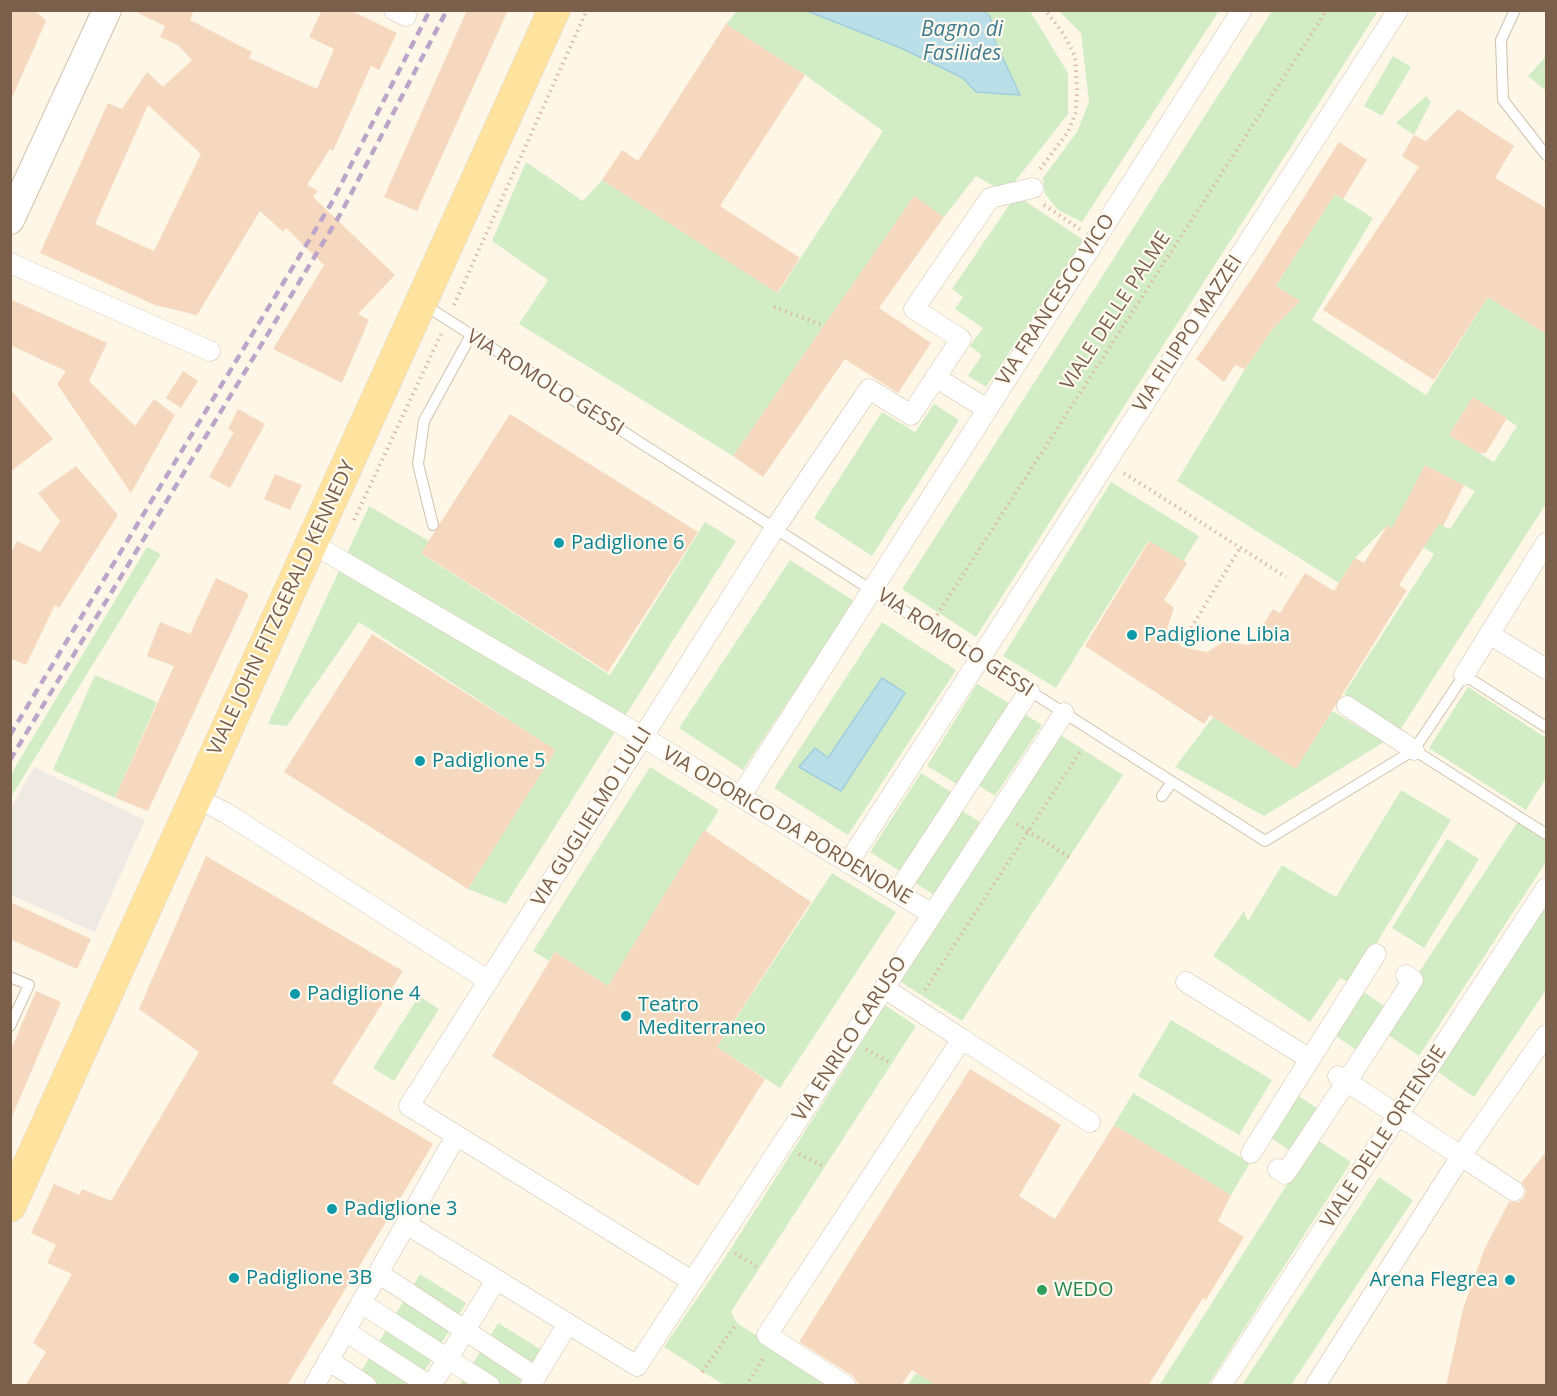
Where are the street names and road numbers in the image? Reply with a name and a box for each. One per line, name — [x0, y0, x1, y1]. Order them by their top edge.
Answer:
street label: VIA FRANCESCO VICO — [992, 210, 1120, 390]
street label: VIALE DELLE PALME — [1056, 227, 1176, 395]
street label: VIA FILIPPO MAZZEI — [1128, 251, 1248, 417]
street label: VIA ROMOLO GESSI — [462, 325, 628, 441]
street label: VIALE JOHN FITZGERALD KENNEDY — [203, 457, 361, 759]
street label: VIA ROMOLO GESSI — [872, 584, 1038, 702]
street label: VIA GUGLIELMO LULLI — [527, 723, 657, 911]
street label: VIA ODORICO DA PORDENONE — [658, 742, 916, 910]
street label: VIA ENRICO CARUSO — [788, 952, 912, 1126]
street label: VIALE DELLE ORTENSIE — [1316, 1041, 1452, 1233]

